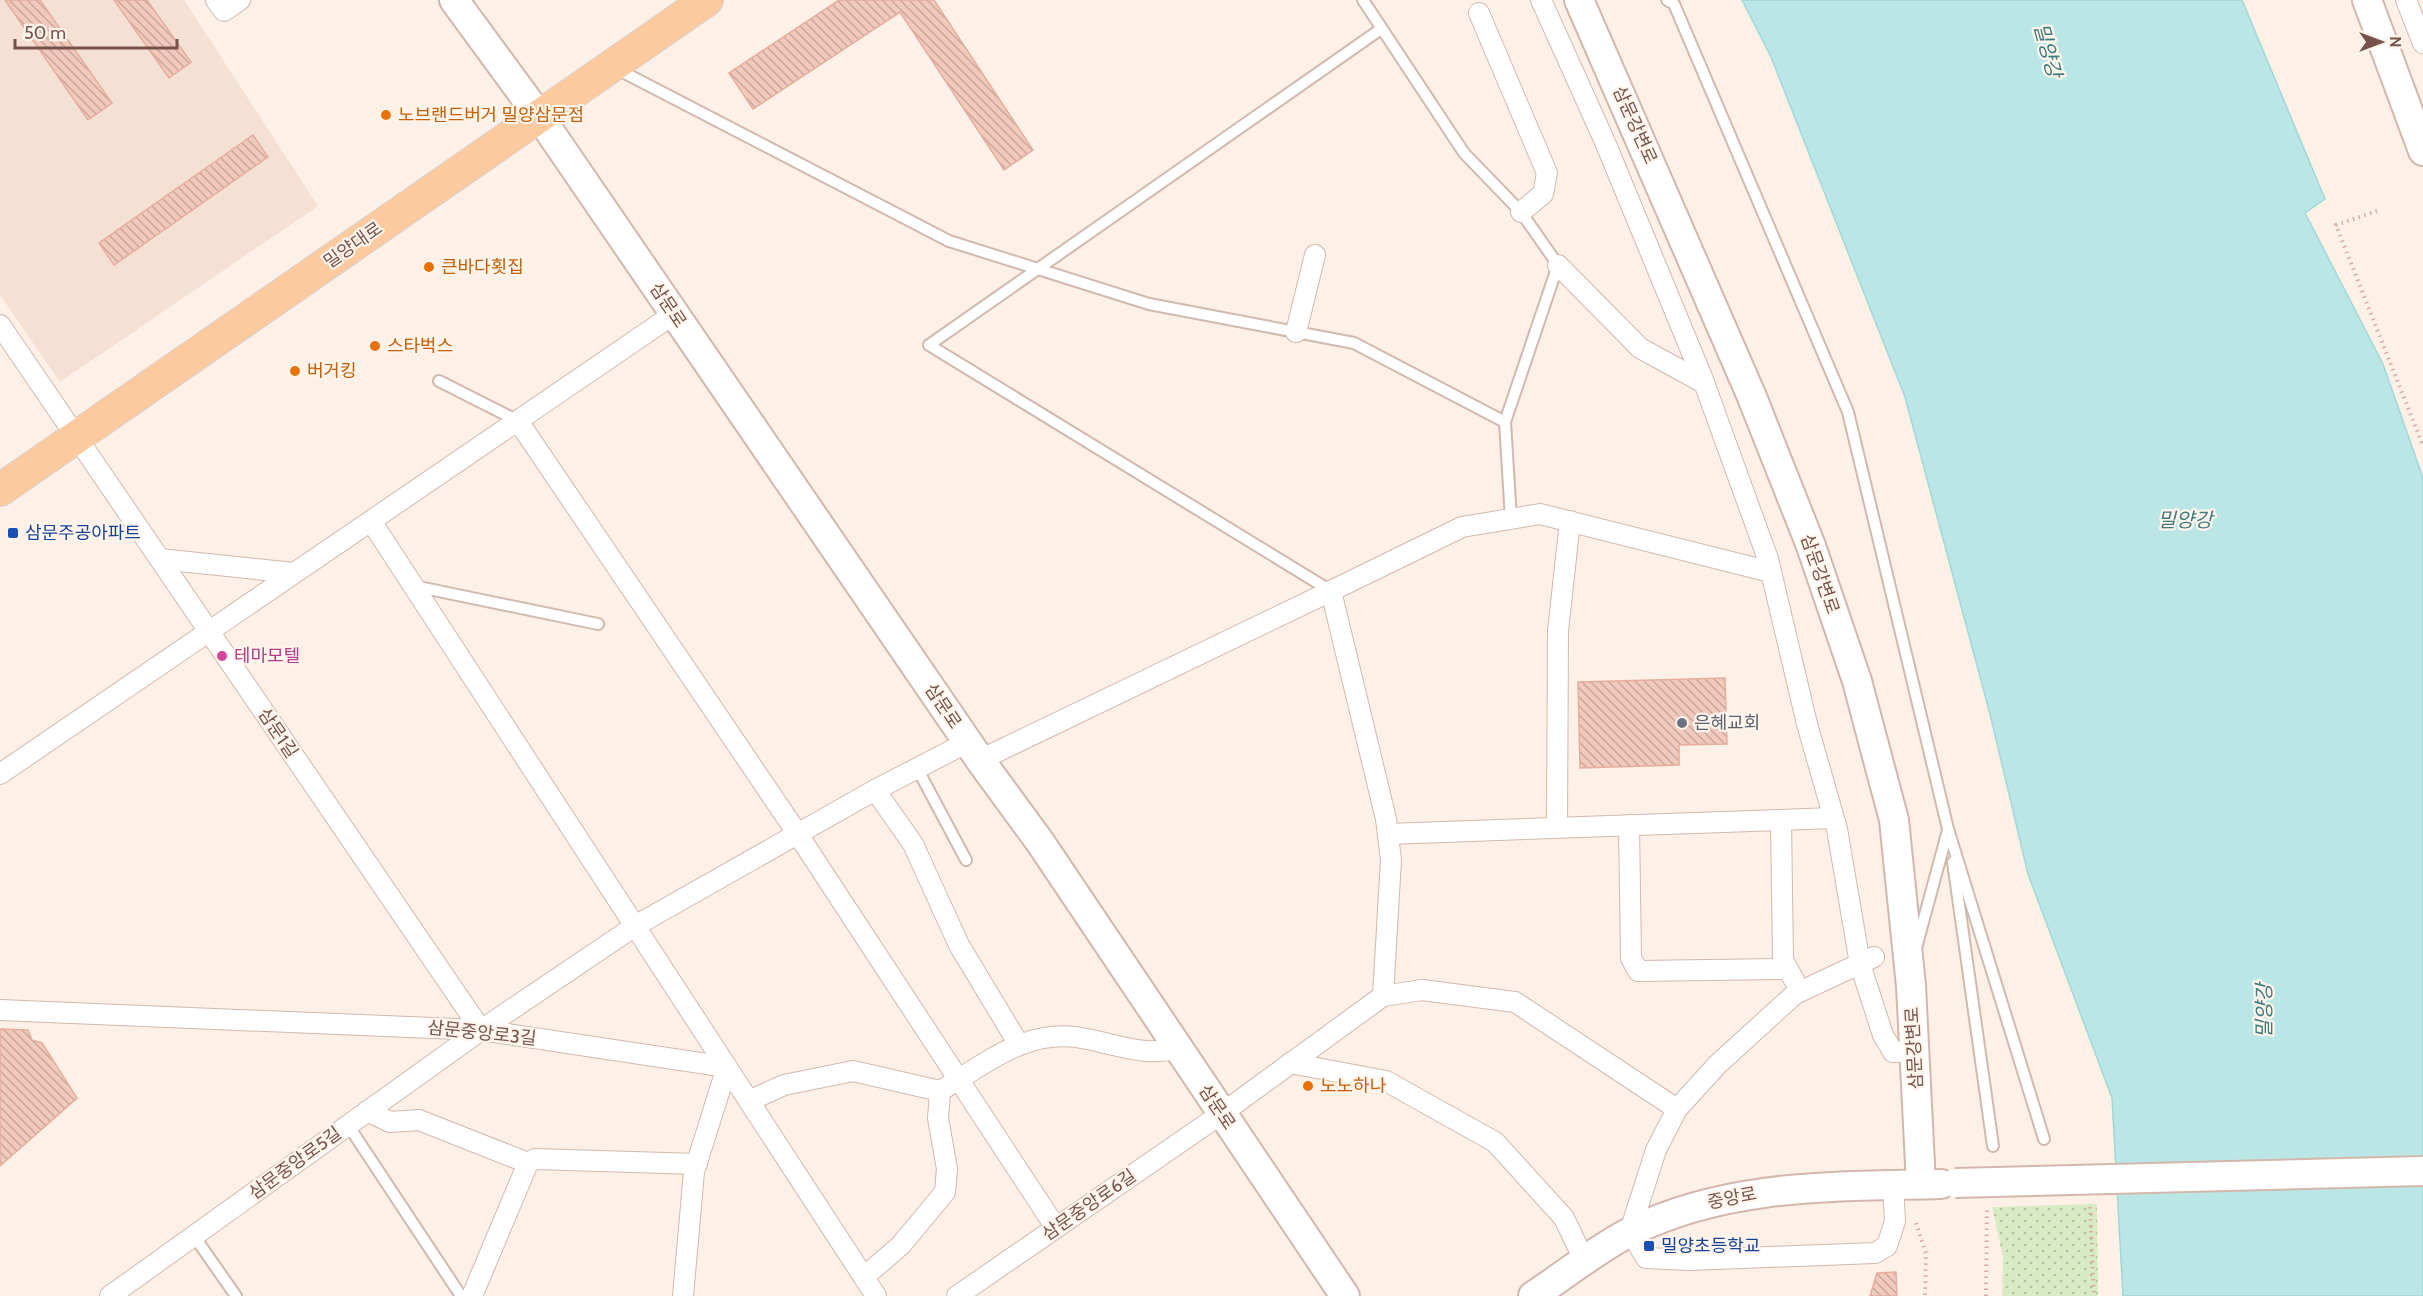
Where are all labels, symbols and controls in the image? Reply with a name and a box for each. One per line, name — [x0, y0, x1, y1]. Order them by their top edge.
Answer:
scale bar — [15, 12, 177, 50]
north arrow — [2351, 12, 2411, 72]
water label: 밀양강 — [2029, 20, 2067, 82]
text: 50 m — [24, 22, 66, 44]
text: N — [2386, 36, 2405, 48]
street label: 삼문강변로 — [1608, 83, 1662, 167]
place label: 노브랜드버거 밀양삼문점 — [398, 104, 584, 126]
marker: 노브랜드버거 밀양삼문점 — [379, 108, 393, 122]
street label: 밀양대로 — [320, 217, 386, 273]
place label: 큰바다횟집 — [441, 256, 524, 278]
marker: 큰바다횟집 — [422, 260, 436, 274]
street label: 삼문로 — [645, 278, 691, 332]
place label: 스타벅스 — [387, 335, 453, 357]
marker: 스타벅스 — [368, 339, 382, 353]
place label: 버거킹 — [307, 360, 357, 382]
marker: 버거킹 — [288, 364, 302, 378]
water label: 밀양강 — [2157, 508, 2215, 532]
place label: 삼문주공아파트 — [25, 522, 141, 544]
marker: 삼문주공아파트 — [6, 526, 20, 540]
street label: 삼문강변로 — [1796, 531, 1844, 617]
place label: 테마모텔 — [234, 645, 300, 667]
marker: 테마모텔 — [215, 649, 229, 663]
street label: 삼문로 — [920, 679, 966, 733]
street label: 삼문1길 — [253, 704, 303, 762]
place label: 은혜교회 — [1694, 712, 1760, 734]
marker: 은혜교회 — [1675, 716, 1689, 730]
water label: 밀양강 — [2252, 981, 2276, 1039]
street label: 삼문강변로 — [1901, 1006, 1927, 1090]
street label: 삼문중앙로3길 — [427, 1016, 537, 1050]
place label: 노노하나 — [1320, 1075, 1386, 1097]
marker: 노노하나 — [1301, 1079, 1315, 1093]
street label: 삼문로 — [1194, 1080, 1240, 1134]
street label: 삼문중앙로5길 — [244, 1122, 346, 1204]
street label: 삼문중앙로6길 — [1038, 1165, 1140, 1245]
street label: 중앙로 — [1706, 1182, 1758, 1214]
place label: 밀양초등학교 — [1661, 1235, 1760, 1257]
marker: 밀양초등학교 — [1642, 1239, 1656, 1253]

